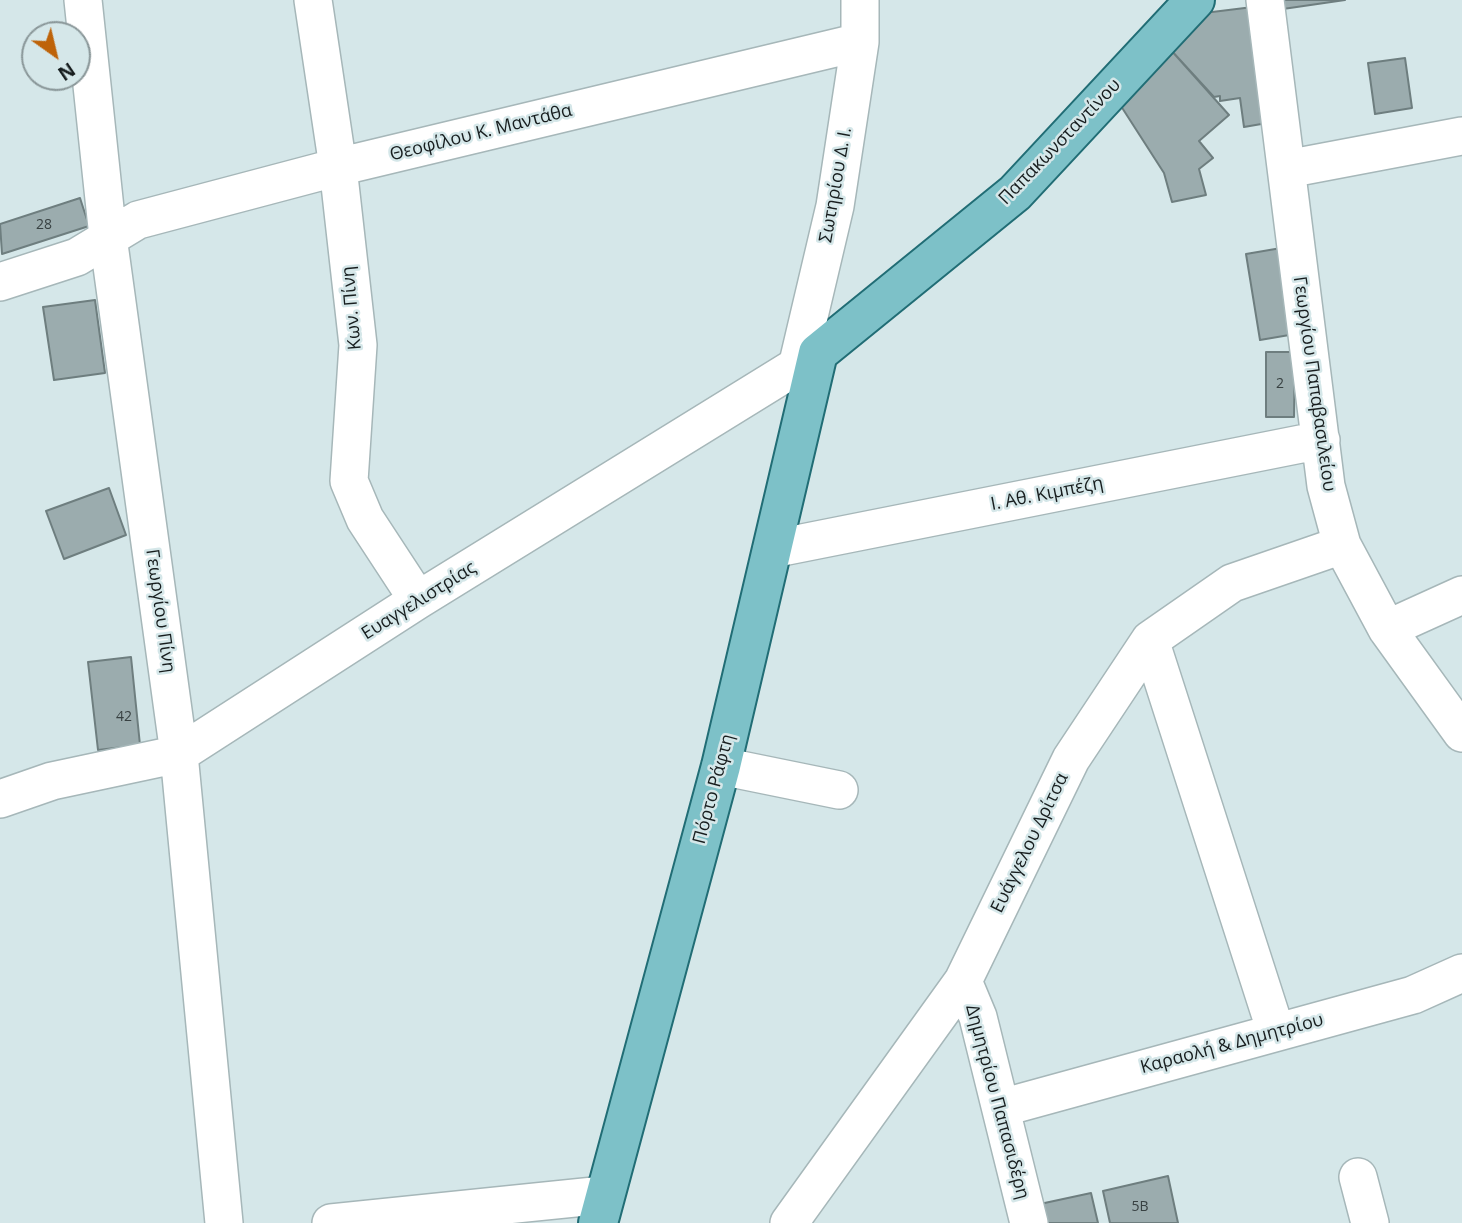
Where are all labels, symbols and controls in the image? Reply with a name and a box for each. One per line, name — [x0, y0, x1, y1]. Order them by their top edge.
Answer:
north arrow — [21, 21, 91, 91]
text: N — [53, 57, 80, 87]
street label: Παπακωνσταντίνου — [994, 75, 1126, 209]
street label: Θεοφίλου Κ. Μαντάθα — [388, 100, 574, 166]
street label: Σωτηρίου Δ. Ι. — [815, 126, 857, 244]
house number: 28 — [36, 217, 52, 233]
street label: Κων. Πίνη — [338, 265, 366, 351]
street label: Γεωργίου Παπαβασιλείου — [1288, 275, 1340, 493]
house number: 2 — [1276, 376, 1284, 392]
street label: Ι. Αθ. Κιμπέζη — [989, 473, 1105, 515]
street label: Γεωργίου Πίνη — [141, 548, 179, 674]
street label: Ευαγγελιστρίας — [358, 557, 480, 645]
house number: 42 — [116, 709, 132, 725]
street label: Πόρτο Ράφτη — [689, 732, 739, 846]
street label: Ευάγγελου Δρίτσα — [987, 770, 1073, 916]
street label: Δημητρίου Παπασιδέρη — [961, 1002, 1033, 1202]
street label: Καραολή & Δημητρίου — [1138, 1009, 1326, 1079]
house number: 5B — [1131, 1199, 1149, 1215]

